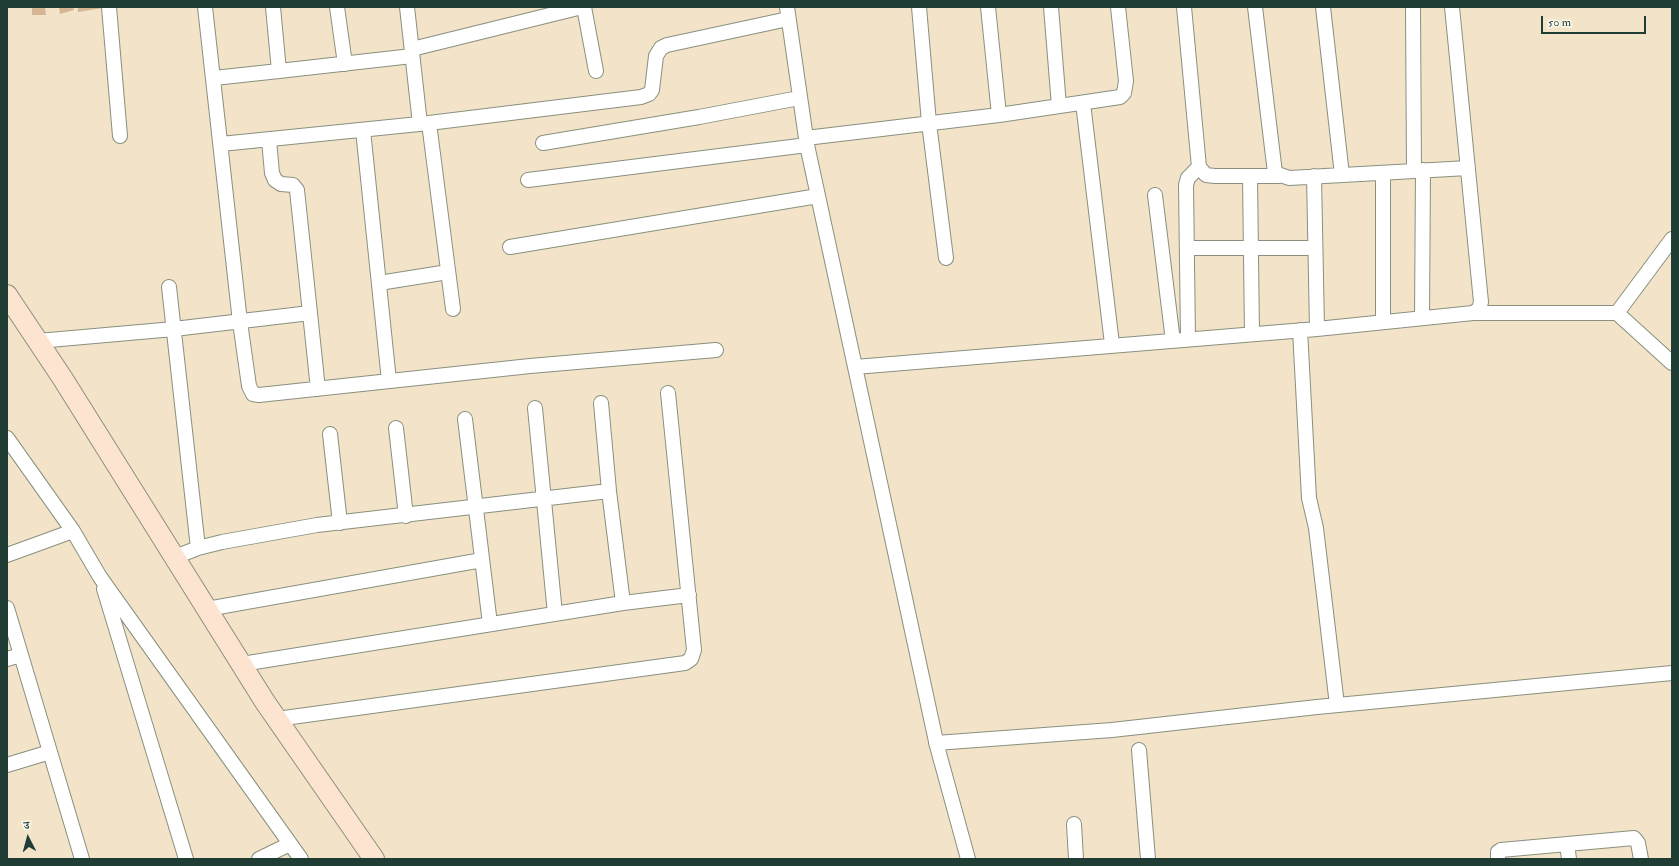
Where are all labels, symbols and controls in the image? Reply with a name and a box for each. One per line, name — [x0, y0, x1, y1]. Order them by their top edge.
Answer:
scale bar — [1543, 8, 1648, 34]
text: 50 m — [1548, 15, 1571, 30]
north arrow — [8, 818, 48, 858]
text: उ — [23, 819, 30, 832]

